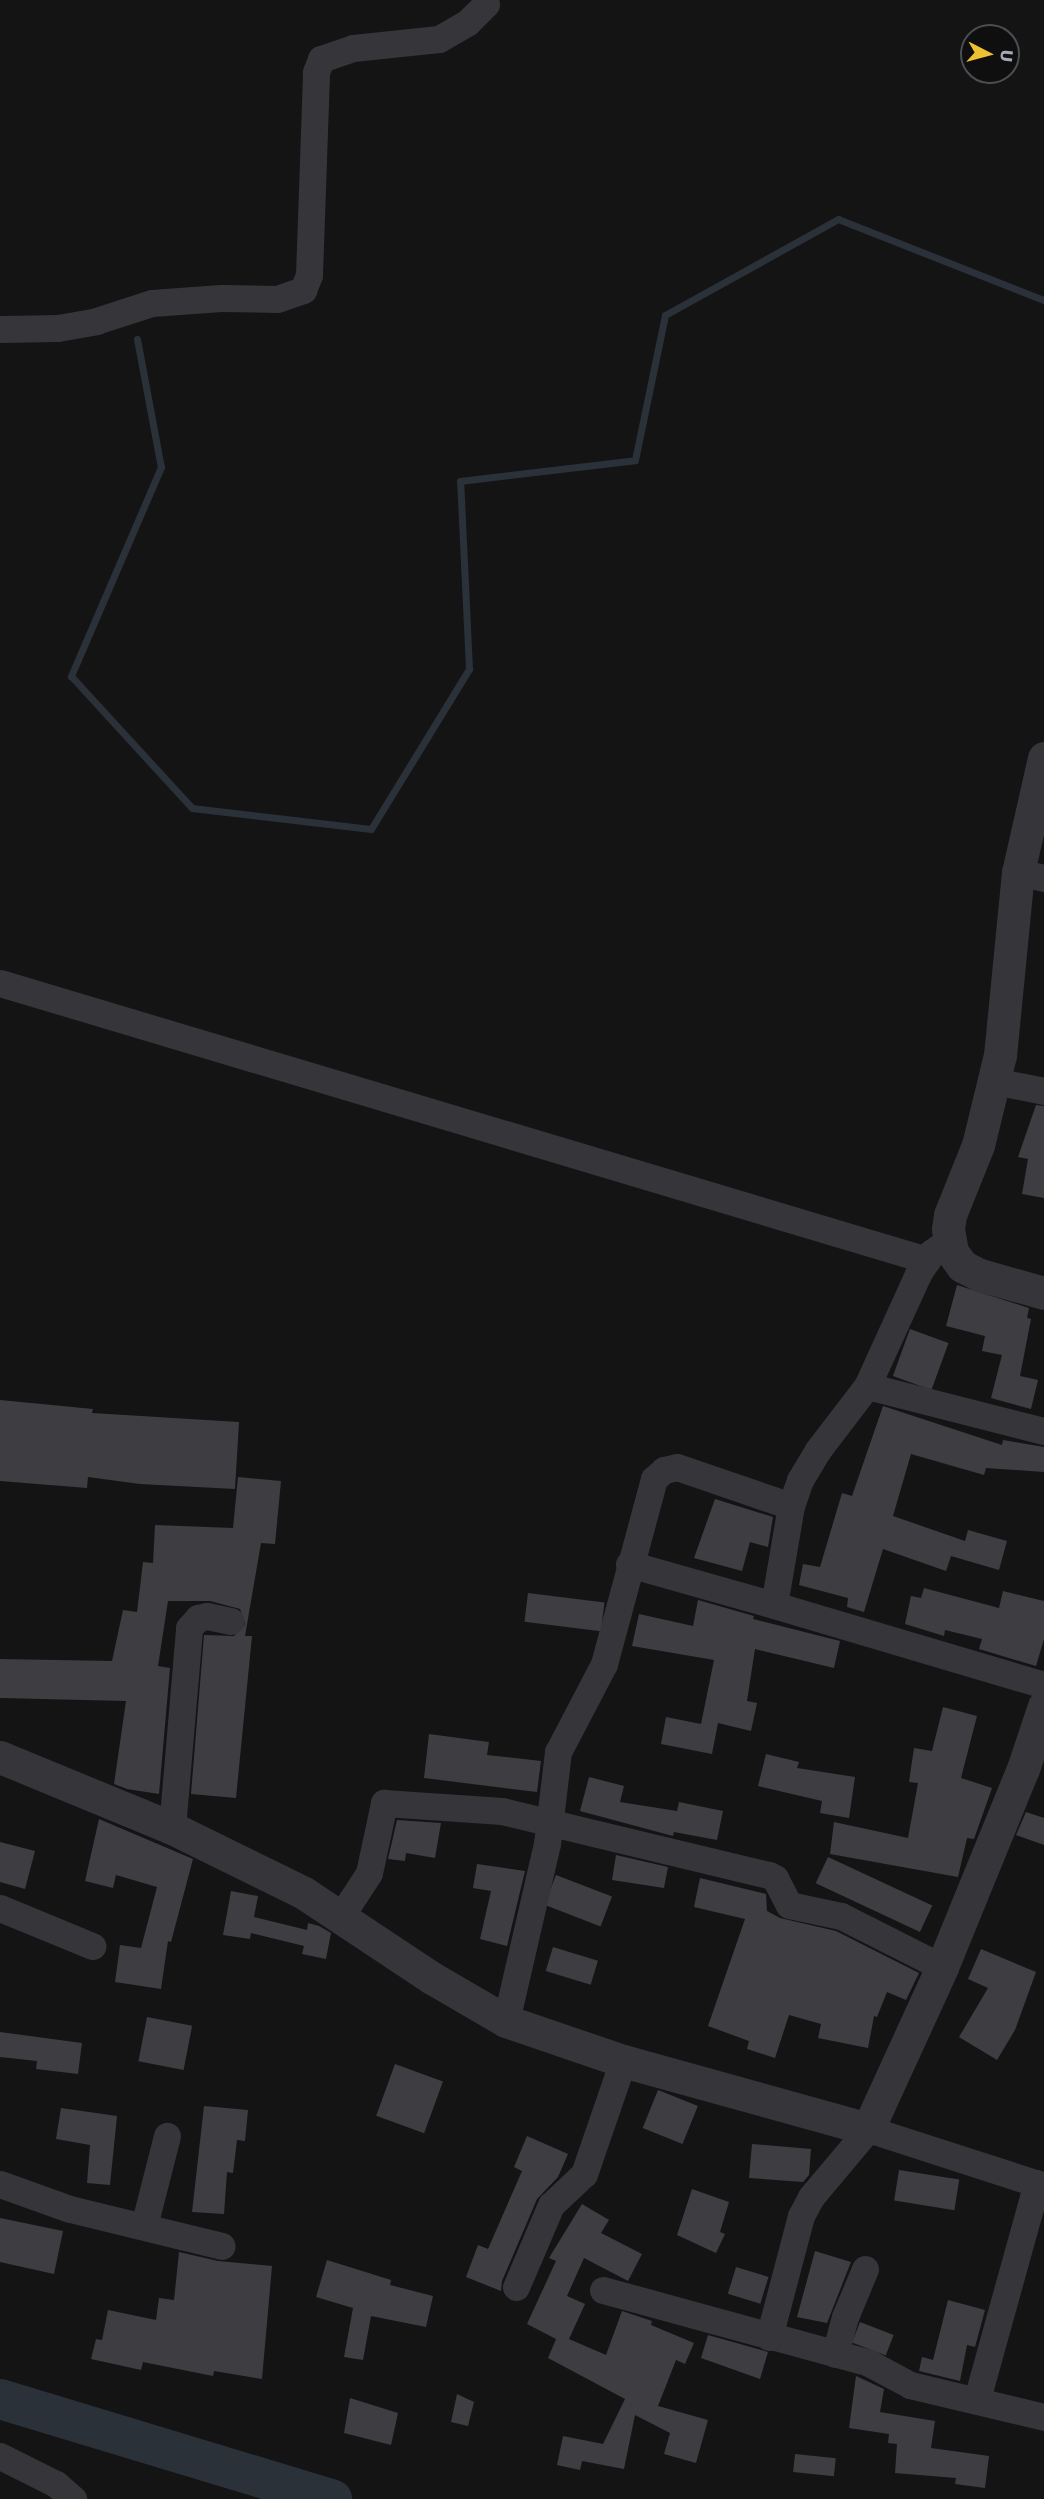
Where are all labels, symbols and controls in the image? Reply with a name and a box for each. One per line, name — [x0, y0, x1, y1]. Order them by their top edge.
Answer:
north arrow — [960, 24, 1020, 84]
text: U — [996, 48, 1017, 63]

